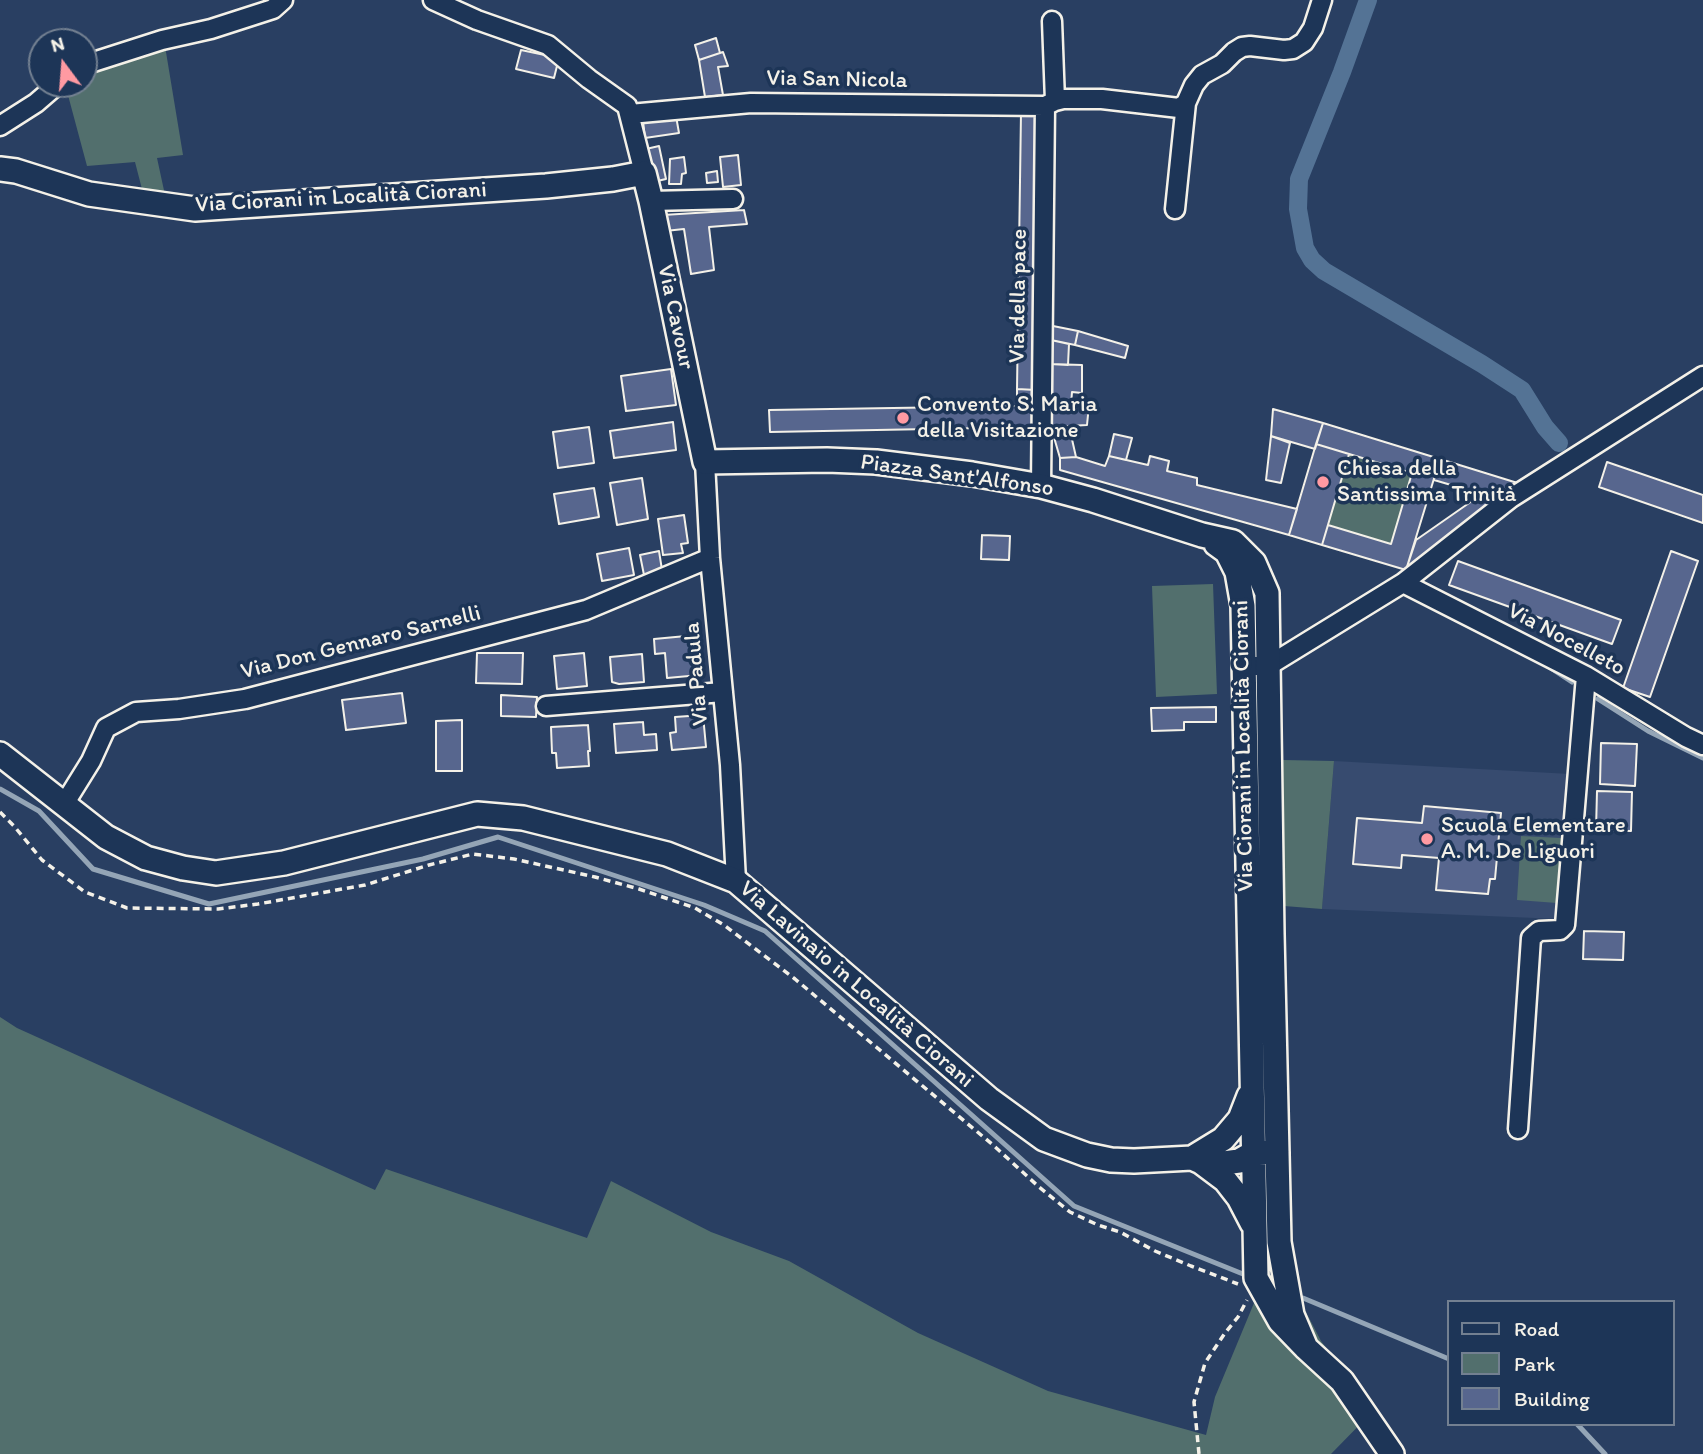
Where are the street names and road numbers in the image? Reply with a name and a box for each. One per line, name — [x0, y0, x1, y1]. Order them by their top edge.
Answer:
street label: Via San Nicola — [766, 65, 908, 95]
street label: Via Ciorani in Località Ciorani — [194, 177, 488, 219]
street label: Via della pace — [1004, 229, 1034, 363]
street label: Via Cavour — [650, 262, 700, 372]
street label: Piazza Sant'Alfonso — [859, 449, 1055, 503]
street label: Via Nocelleto — [1502, 597, 1630, 683]
street label: Via Don Gennaro Sarnelli — [238, 600, 484, 686]
street label: Via Ciorani in Località Ciorani — [1228, 600, 1260, 892]
street label: Via Padula — [679, 621, 715, 727]
street label: Via Lavinaio in Località Ciorani — [733, 875, 979, 1095]

